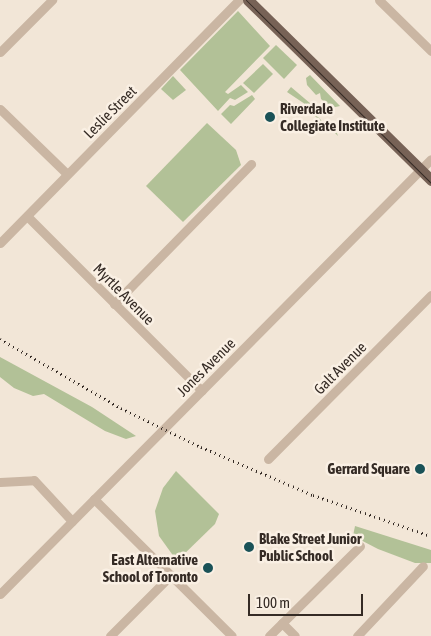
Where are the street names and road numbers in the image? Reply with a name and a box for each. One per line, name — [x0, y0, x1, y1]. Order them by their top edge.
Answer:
street label: Leslie Street — [80, 82, 140, 142]
street label: Myrtle Avenue — [90, 260, 158, 328]
street label: Jones Avenue — [173, 334, 239, 400]
street label: Galt Avenue — [310, 338, 370, 398]

